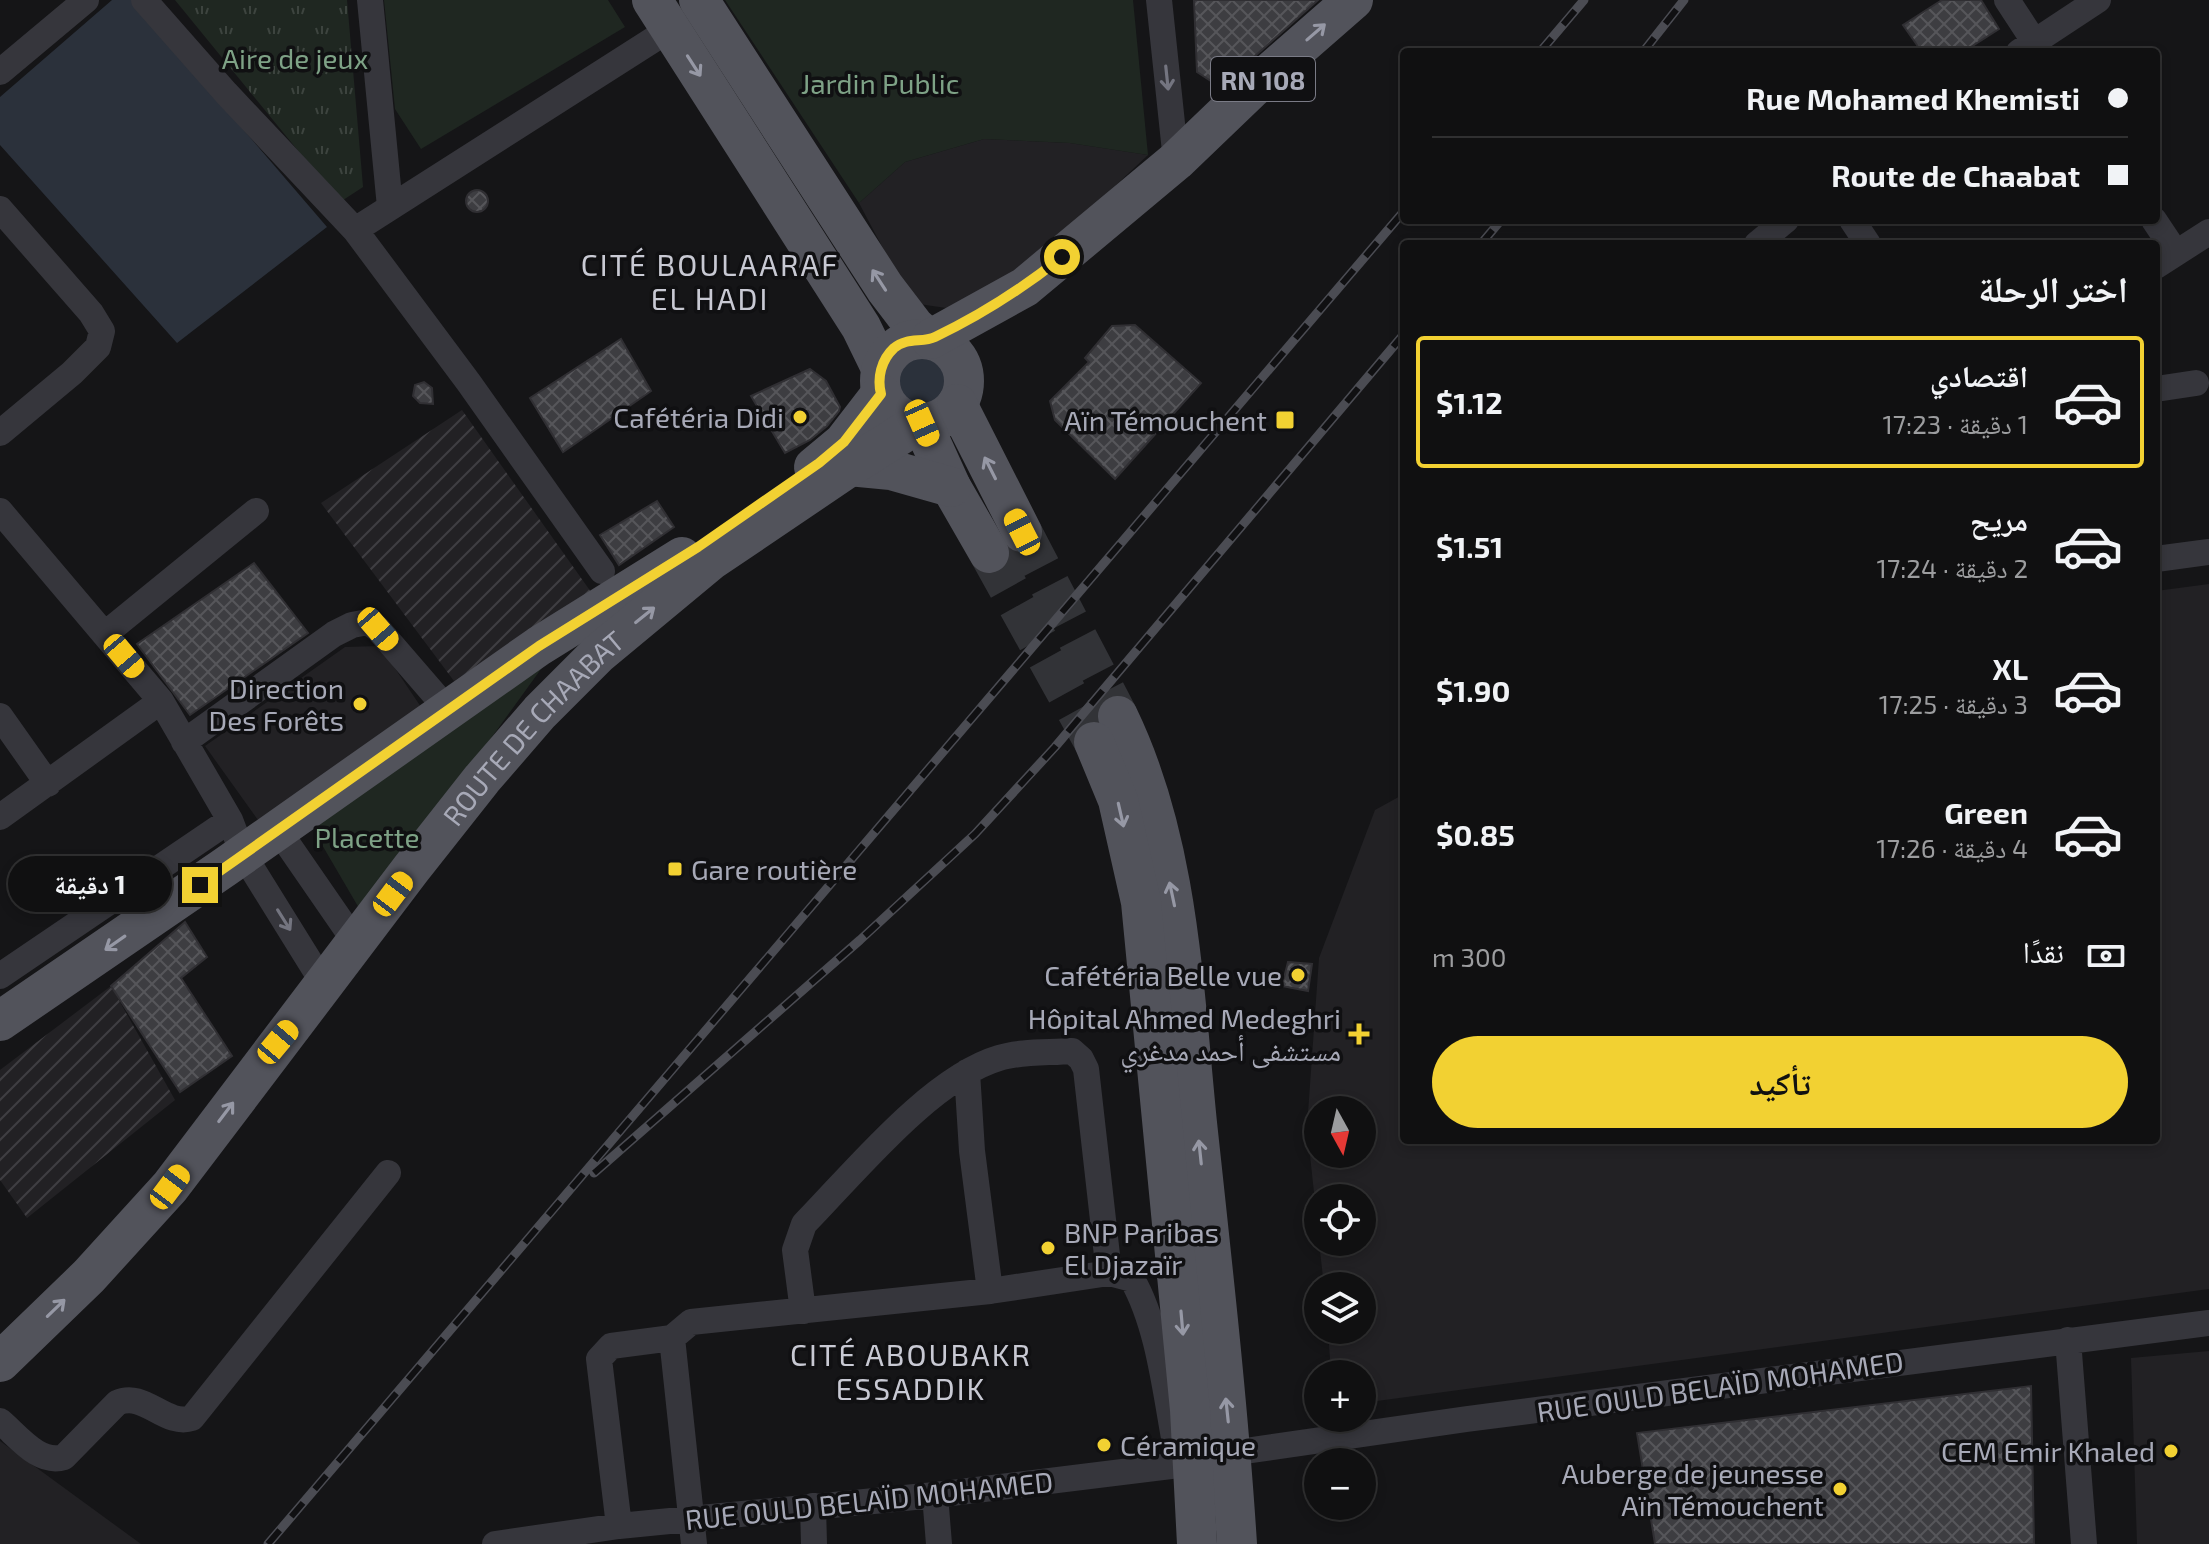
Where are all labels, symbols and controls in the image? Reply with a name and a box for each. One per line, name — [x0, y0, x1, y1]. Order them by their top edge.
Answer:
one-way arrow — [1305, 24, 1325, 42]
park label: Aire de jeux — [222, 41, 369, 75]
one-way arrow — [686, 54, 702, 77]
road number: RN 108 — [1211, 57, 1315, 101]
one-way arrow — [1160, 64, 1175, 90]
park label: Jardin Public — [801, 66, 959, 100]
text: Rue Mohamed Khemisti — [1746, 80, 2080, 116]
text: Route de Chaabat — [1831, 157, 2080, 193]
route start — [1044, 239, 1080, 275]
district label: CITÉ BOULAARAF EL HADI — [581, 246, 839, 316]
text: اختر الرحلة — [1978, 266, 2128, 309]
one-way arrow — [871, 269, 888, 291]
text: اقتصادي — [1930, 357, 2028, 393]
icon: car — [2052, 366, 2124, 438]
text: $1.12 — [1436, 384, 1503, 420]
car — [901, 396, 943, 450]
place label: Cafétéria Didi — [613, 400, 784, 434]
place label: Aïn Témouchent — [1064, 403, 1267, 437]
marker: Cafétéria Didi — [791, 408, 809, 426]
text: 1 دقيقة · 17:23 — [1882, 408, 2028, 439]
marker: Aïn Témouchent — [1274, 409, 1296, 431]
one-way arrow — [981, 456, 997, 480]
text: مريح — [1970, 501, 2028, 537]
car — [1000, 505, 1044, 559]
icon: car — [2052, 510, 2124, 582]
text: $1.51 — [1436, 528, 1503, 564]
text: 2 دقيقة · 17:24 — [1877, 552, 2028, 583]
car — [353, 603, 403, 655]
one-way arrow — [634, 606, 655, 623]
street label: ROUTE DE CHAABAT — [435, 623, 630, 832]
car — [99, 630, 149, 682]
text: XL — [1993, 650, 2028, 686]
icon: car — [2052, 654, 2124, 726]
place label: Direction Des Forêts — [209, 671, 344, 737]
text: $1.90 — [1436, 672, 1510, 708]
text: 3 دقيقة · 17:25 — [1879, 688, 2028, 719]
marker: Direction Des Forêts — [351, 695, 369, 713]
text: Green — [1944, 794, 2028, 830]
icon: car — [2052, 798, 2124, 870]
one-way arrow — [1114, 802, 1129, 827]
text: $0.85 — [1436, 816, 1515, 852]
park label: Placette — [314, 820, 420, 854]
text: 4 دقيقة · 17:26 — [1876, 832, 2028, 863]
place label: Gare routière — [691, 852, 857, 886]
callout: 1 دقيقة — [8, 857, 172, 913]
marker: Gare routière — [666, 860, 684, 878]
route end — [182, 867, 218, 903]
text: 1 دقيقة — [54, 868, 126, 899]
car — [369, 868, 417, 920]
one-way arrow — [1164, 881, 1179, 907]
one-way arrow — [276, 908, 292, 931]
text: نقدًا — [2023, 933, 2064, 969]
icon: cash — [2084, 934, 2128, 978]
one-way arrow — [104, 935, 127, 951]
text: 300 m — [1432, 941, 1506, 972]
place label: Cafétéria Belle vue — [1044, 958, 1282, 992]
marker: Cafétéria Belle vue — [1289, 966, 1307, 984]
place label: Hôpital Ahmed Medeghri مستشفى أحمد مدغري — [1028, 1001, 1341, 1074]
car — [253, 1016, 303, 1068]
marker: Hôpital Ahmed Medeghri مستشفى أحمد مدغري — [1348, 1023, 1370, 1045]
button: تأكيد — [1432, 1036, 2128, 1128]
north arrow — [1304, 1096, 1376, 1168]
map controls — [1304, 1096, 1376, 1520]
one-way arrow — [218, 1102, 235, 1123]
one-way arrow — [1193, 1139, 1208, 1166]
car — [146, 1161, 194, 1213]
button: locate — [1304, 1184, 1376, 1256]
place label: BNP Paribas El Djazaïr — [1064, 1215, 1219, 1281]
marker: BNP Paribas El Djazaïr — [1039, 1239, 1057, 1257]
button: layers — [1304, 1272, 1376, 1344]
one-way arrow — [46, 1298, 66, 1317]
one-way arrow — [1175, 1309, 1190, 1336]
district label: CITÉ ABOUBAKR ESSADDIK — [790, 1336, 1032, 1406]
street label: RUE OULD BELAÏD MOHAMED — [1535, 1343, 1905, 1429]
button: + — [1304, 1360, 1376, 1432]
one-way arrow — [1220, 1397, 1235, 1424]
place label: Céramique — [1120, 1428, 1256, 1462]
place label: CEM Emir Khaled — [1941, 1434, 2155, 1468]
marker: Céramique — [1095, 1436, 1113, 1454]
marker: CEM Emir Khaled — [2162, 1442, 2180, 1460]
button: − — [1304, 1448, 1376, 1520]
place label: Auberge de jeunesse Aïn Témouchent — [1562, 1456, 1824, 1522]
street label: RUE OULD BELAÏD MOHAMED — [683, 1464, 1055, 1536]
marker: Auberge de jeunesse Aïn Témouchent — [1831, 1480, 1849, 1498]

